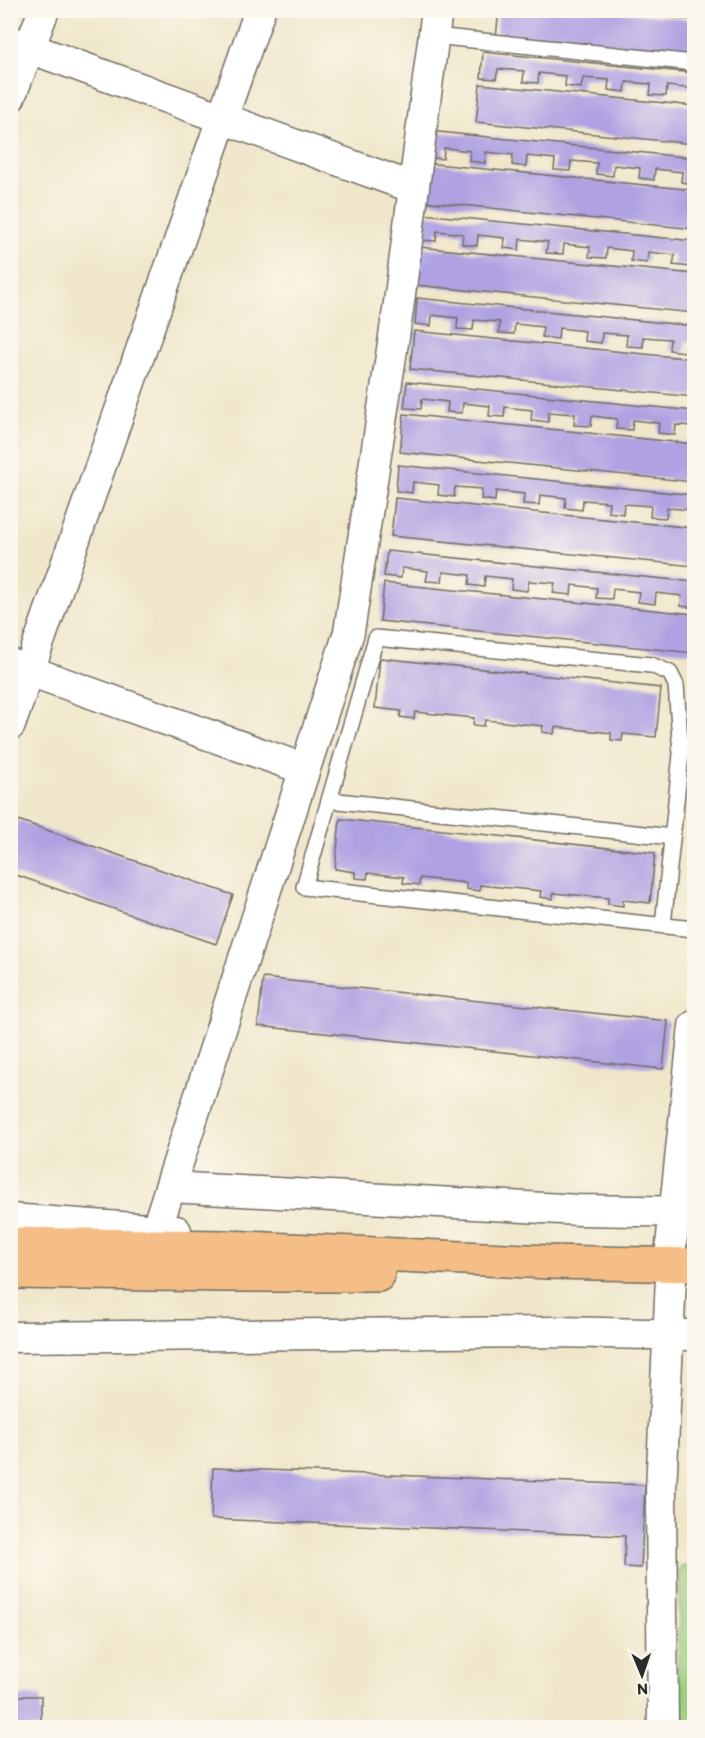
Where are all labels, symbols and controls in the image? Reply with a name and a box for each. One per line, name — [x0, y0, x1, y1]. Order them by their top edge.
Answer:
north arrow — [612, 1645, 672, 1705]
text: N — [637, 1680, 648, 1699]

